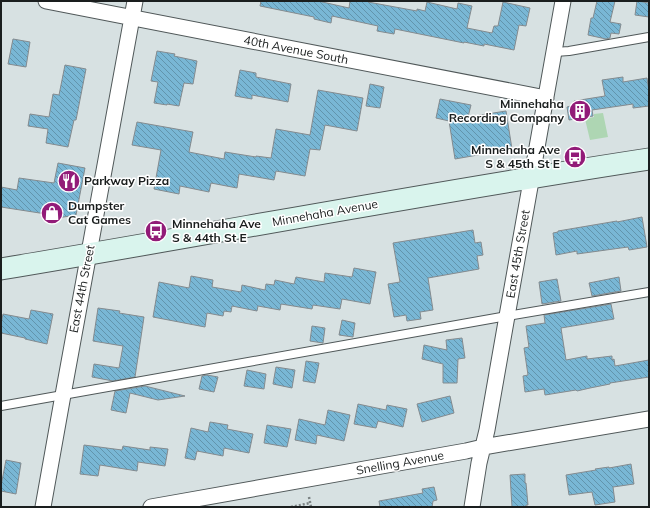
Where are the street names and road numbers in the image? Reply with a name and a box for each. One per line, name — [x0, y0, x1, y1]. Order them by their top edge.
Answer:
street label: 40th Avenue South — [243, 32, 350, 67]
street label: Minnehaha Avenue — [271, 196, 379, 229]
street label: East 45th Street — [502, 209, 533, 299]
street label: East 44th Street — [66, 244, 97, 334]
street label: Snelling Avenue — [355, 447, 445, 478]

